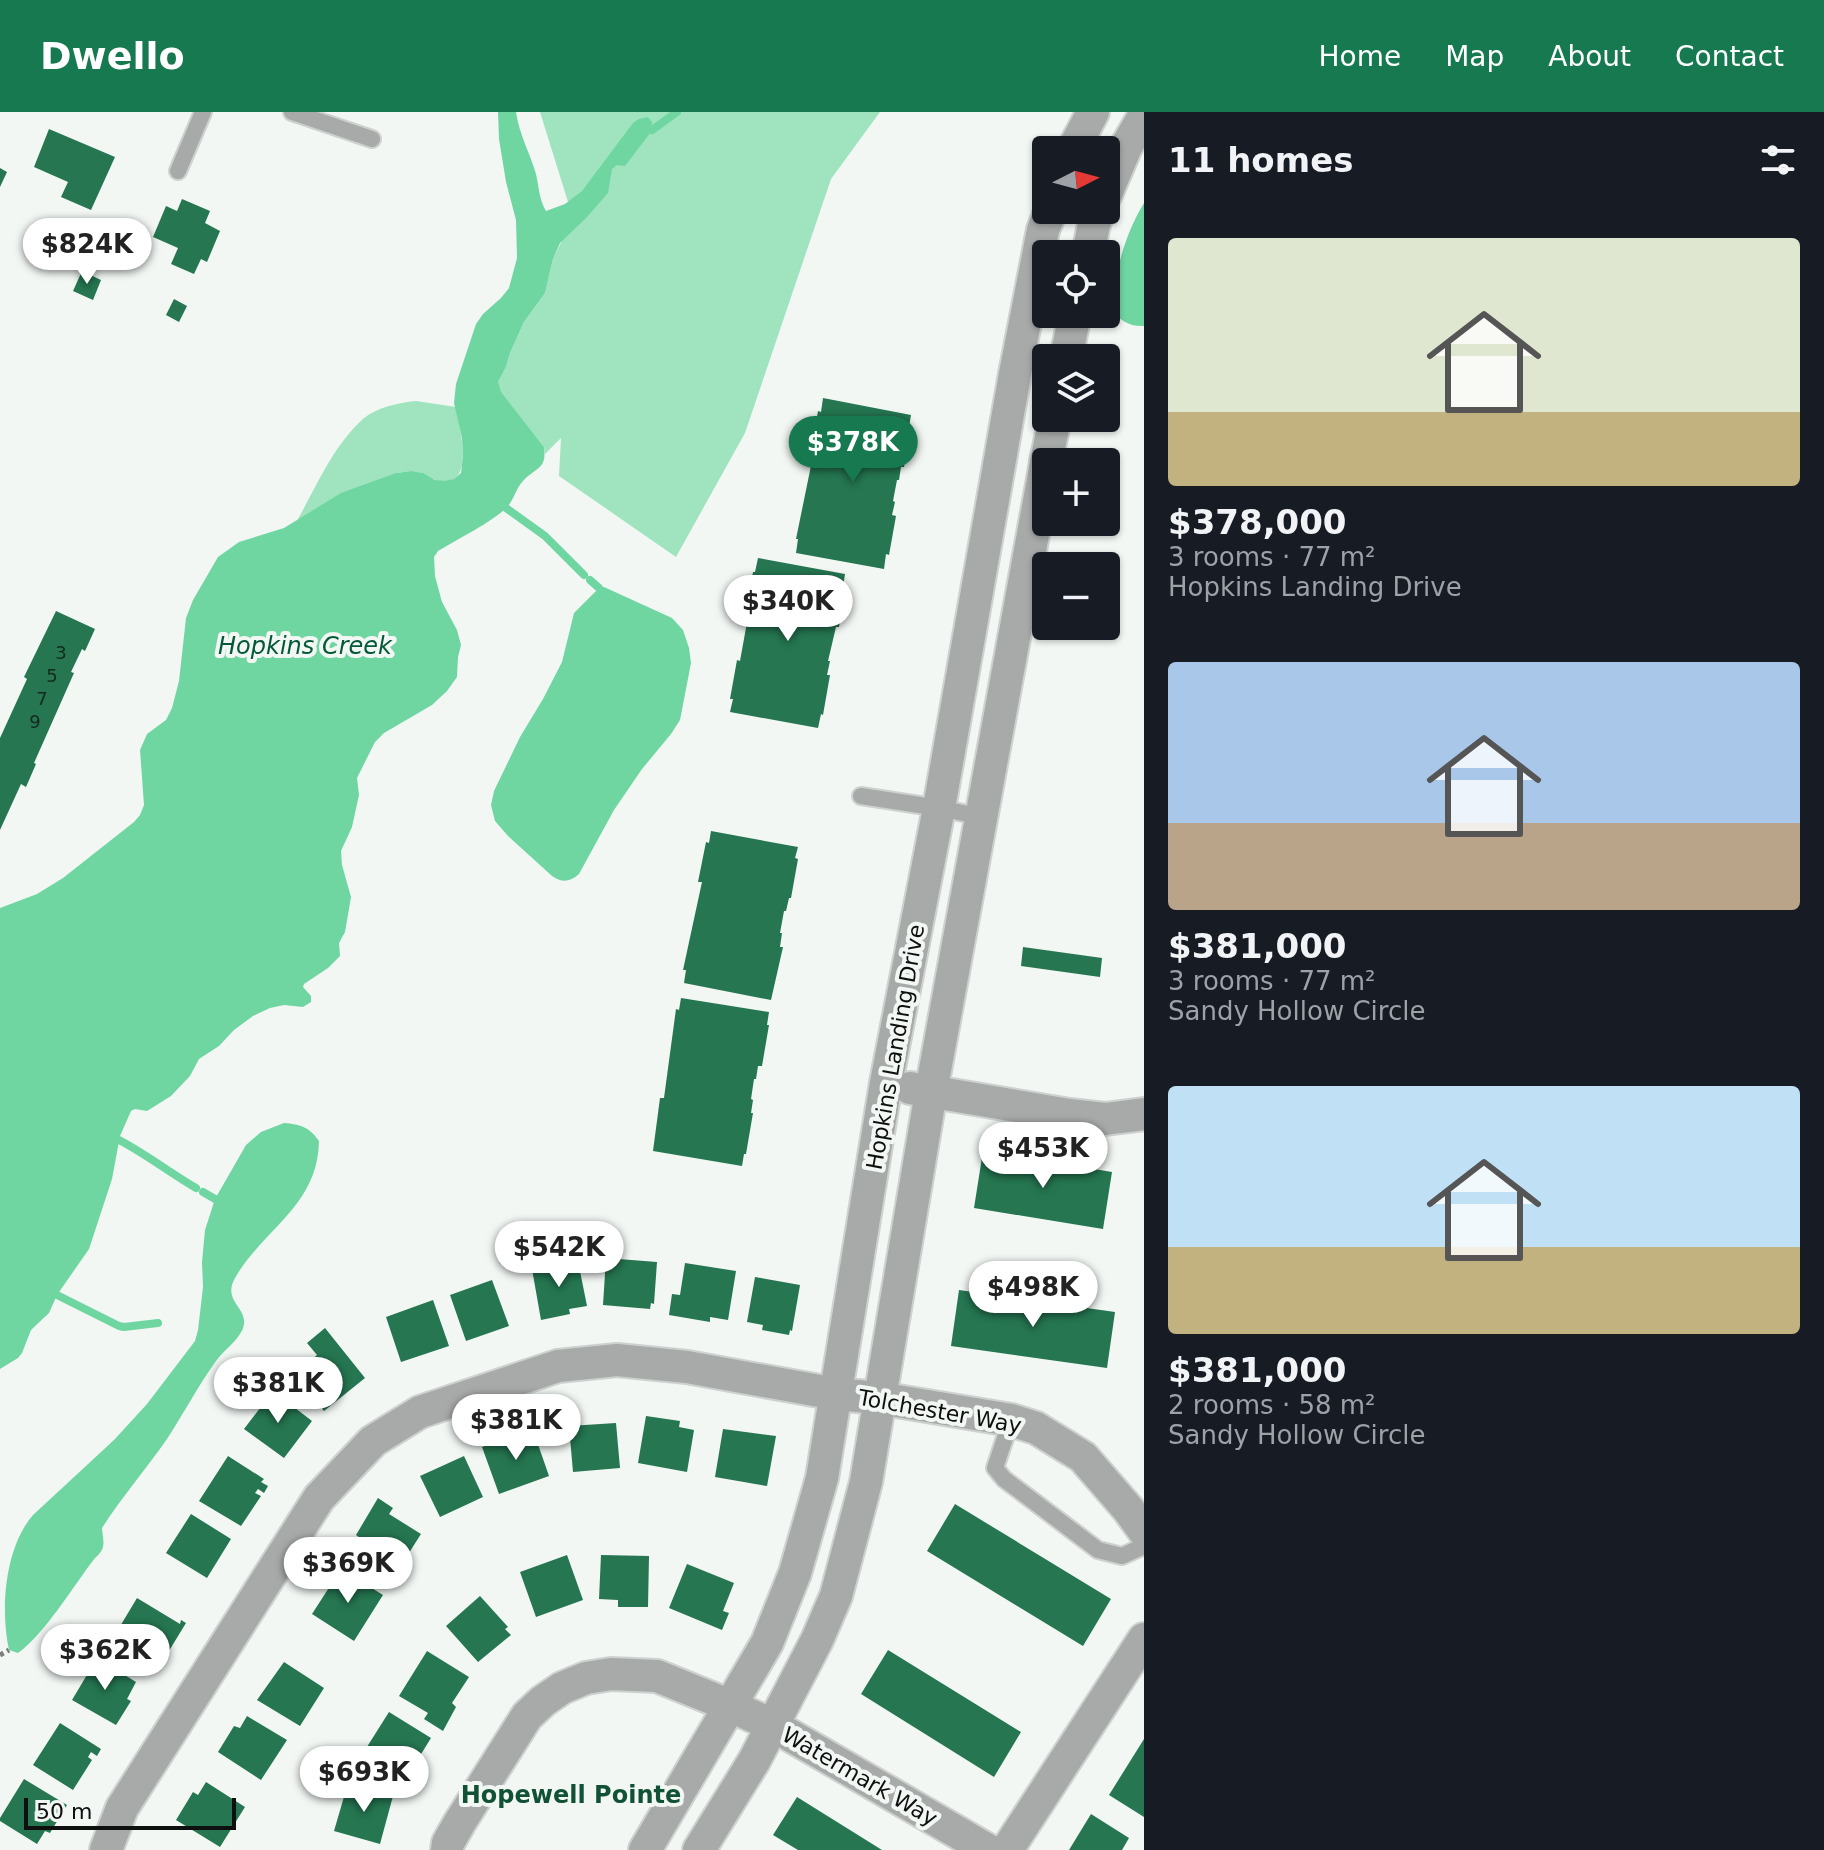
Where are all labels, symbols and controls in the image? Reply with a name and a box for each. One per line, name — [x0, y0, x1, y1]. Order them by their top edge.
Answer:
text: Dwello — [40, 34, 185, 78]
text: Home — [1318, 40, 1401, 73]
text: Map — [1445, 40, 1504, 73]
text: About — [1548, 40, 1631, 73]
text: Contact — [1675, 40, 1784, 73]
north arrow — [1032, 136, 1120, 224]
map controls — [1032, 136, 1120, 640]
icon: filters — [1756, 138, 1800, 182]
text: 11 homes — [1168, 140, 1353, 180]
pin: $824K — [31, 218, 143, 286]
text: $824K — [41, 229, 133, 259]
button: locate — [1032, 240, 1120, 328]
icon: home — [1412, 290, 1556, 434]
button: layers — [1032, 344, 1120, 432]
pin: $378K — [797, 416, 909, 484]
text: $378K — [807, 427, 899, 457]
button: + — [1032, 448, 1120, 536]
text: $378,000 — [1168, 502, 1347, 542]
text: 3 rooms · 77 m² — [1168, 542, 1376, 572]
button: − — [1032, 552, 1120, 640]
text: Hopkins Landing Drive — [1168, 572, 1462, 602]
pin: $340K — [732, 575, 844, 643]
text: $340K — [742, 586, 834, 616]
water label: Hopkins Creek — [218, 632, 393, 660]
house number: 3 — [55, 642, 67, 663]
house number: 5 — [46, 665, 58, 686]
house number: 7 — [36, 688, 48, 709]
house number: 9 — [29, 711, 41, 732]
icon: home — [1412, 714, 1556, 858]
street label: Hopkins Landing Drive — [862, 923, 929, 1172]
text: $381,000 — [1168, 926, 1347, 966]
text: 3 rooms · 77 m² — [1168, 966, 1376, 996]
text: Sandy Hollow Circle — [1168, 996, 1425, 1026]
pin: $453K — [987, 1122, 1099, 1190]
text: $453K — [997, 1133, 1089, 1163]
icon: home — [1412, 1138, 1556, 1282]
pin: $542K — [503, 1221, 615, 1289]
text: $542K — [513, 1232, 605, 1262]
pin: $498K — [977, 1261, 1089, 1329]
text: $498K — [987, 1272, 1079, 1302]
text: $381,000 — [1168, 1350, 1347, 1390]
pin: $381K — [222, 1357, 334, 1425]
text: $381K — [232, 1368, 324, 1398]
street label: Tolchester Way — [855, 1385, 1024, 1438]
text: 2 rooms · 58 m² — [1168, 1390, 1376, 1420]
pin: $381K — [460, 1394, 572, 1462]
text: $381K — [470, 1405, 562, 1435]
text: Sandy Hollow Circle — [1168, 1420, 1425, 1450]
pin: $369K — [292, 1537, 404, 1605]
text: $369K — [302, 1548, 394, 1578]
pin: $362K — [49, 1624, 161, 1692]
text: $362K — [59, 1635, 151, 1665]
street label: Watermark Way — [778, 1722, 942, 1831]
pin: $693K — [308, 1746, 420, 1814]
text: $693K — [318, 1757, 410, 1787]
district label: Hopewell Pointe — [461, 1781, 681, 1809]
scale bar — [24, 1794, 236, 1830]
text: 50 m — [36, 1799, 92, 1824]

